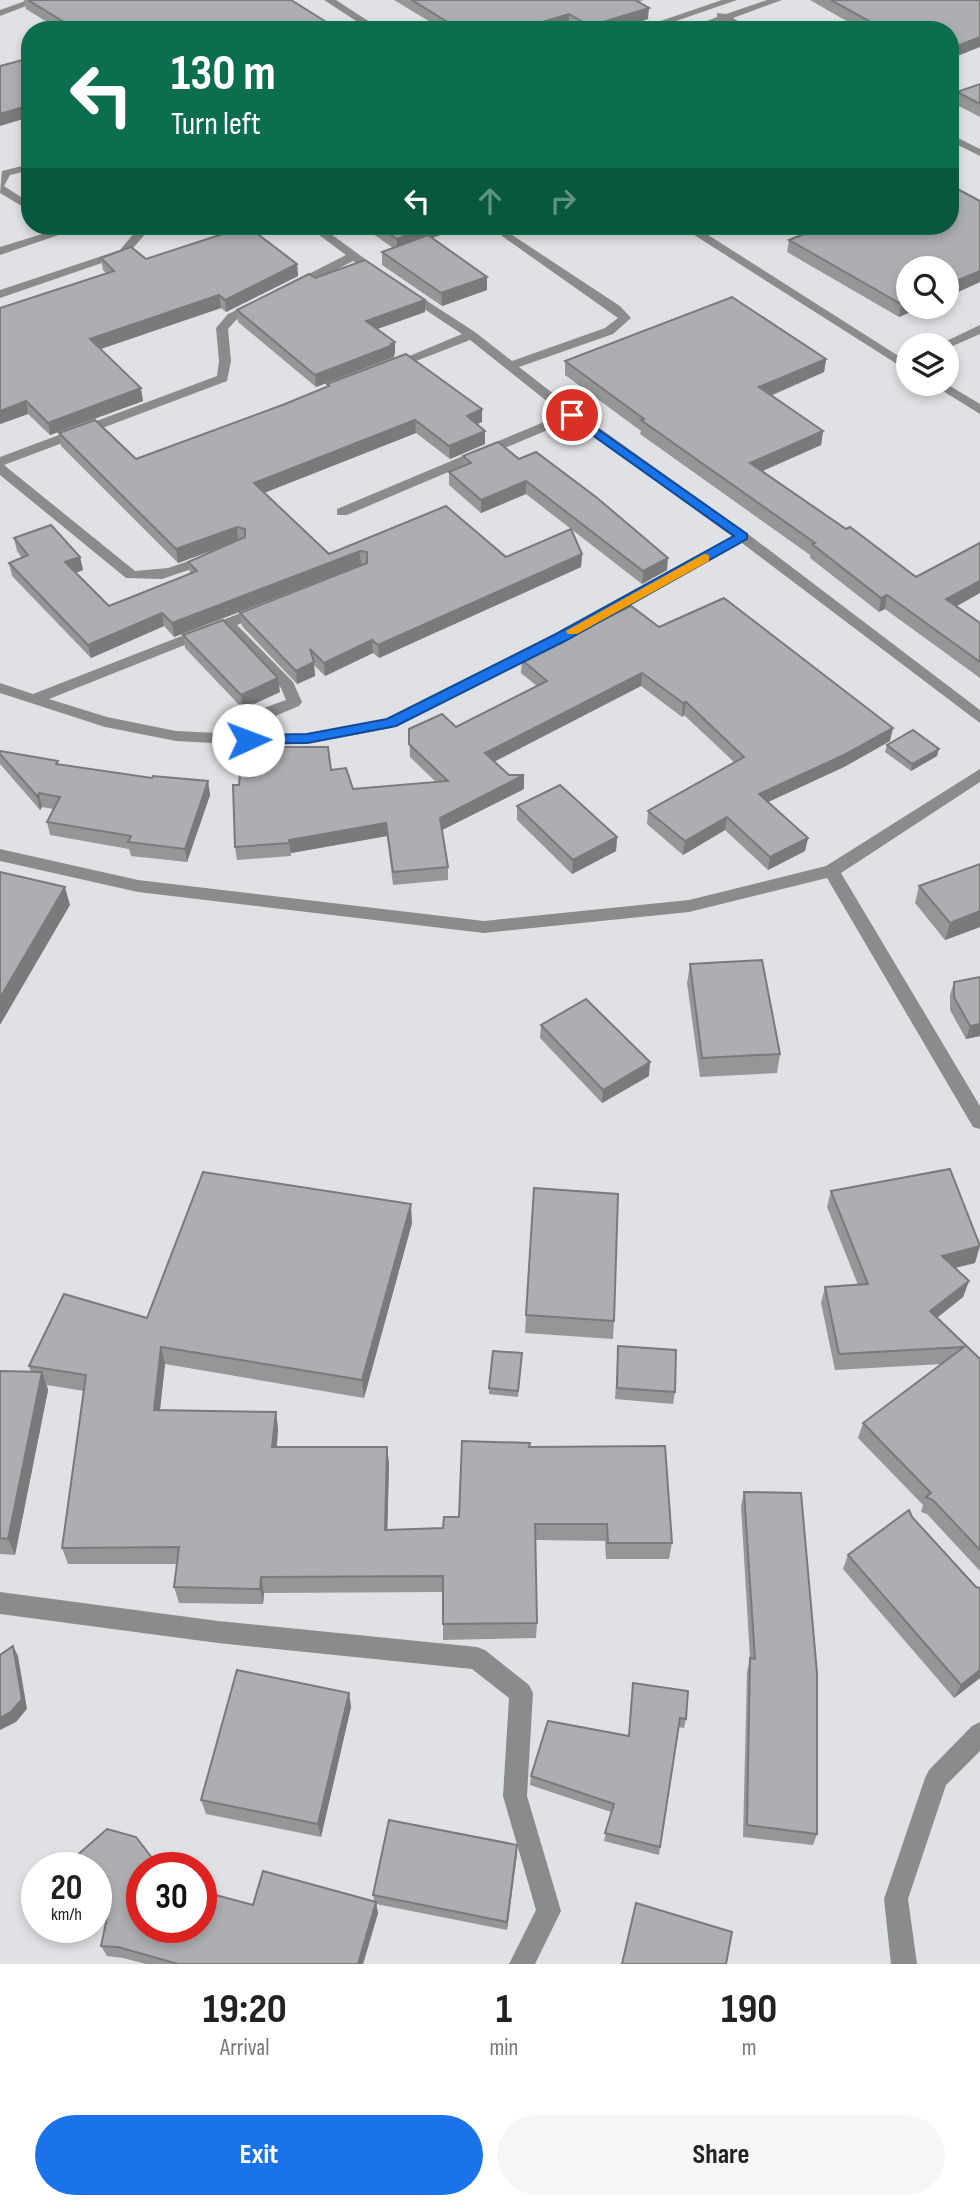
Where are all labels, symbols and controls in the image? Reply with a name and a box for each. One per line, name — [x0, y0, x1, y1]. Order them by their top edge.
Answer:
text: 130 m — [171, 45, 276, 104]
icon: left — [56, 49, 147, 140]
text: Turn left — [171, 105, 261, 144]
icon: left — [398, 182, 436, 220]
icon: ahead — [471, 182, 509, 220]
icon: right — [544, 182, 582, 220]
map controls — [896, 256, 959, 396]
button: search — [896, 256, 959, 319]
button: layers — [896, 333, 959, 396]
pin — [542, 385, 602, 445]
icon: arrive — [553, 396, 591, 434]
position arrow — [211, 703, 285, 777]
speed limit sign: 30 — [126, 1852, 217, 1943]
text: 20 — [51, 1867, 83, 1910]
text: km/h — [51, 1904, 82, 1925]
text: 19:20 — [203, 1984, 287, 2035]
text: 1 — [496, 1984, 512, 2035]
text: 190 — [721, 1984, 777, 2035]
text: Arrival — [220, 2034, 269, 2062]
text: min — [489, 2034, 518, 2062]
text: m — [742, 2034, 757, 2062]
button: Exit — [35, 2115, 483, 2195]
button: Share — [497, 2115, 945, 2195]

